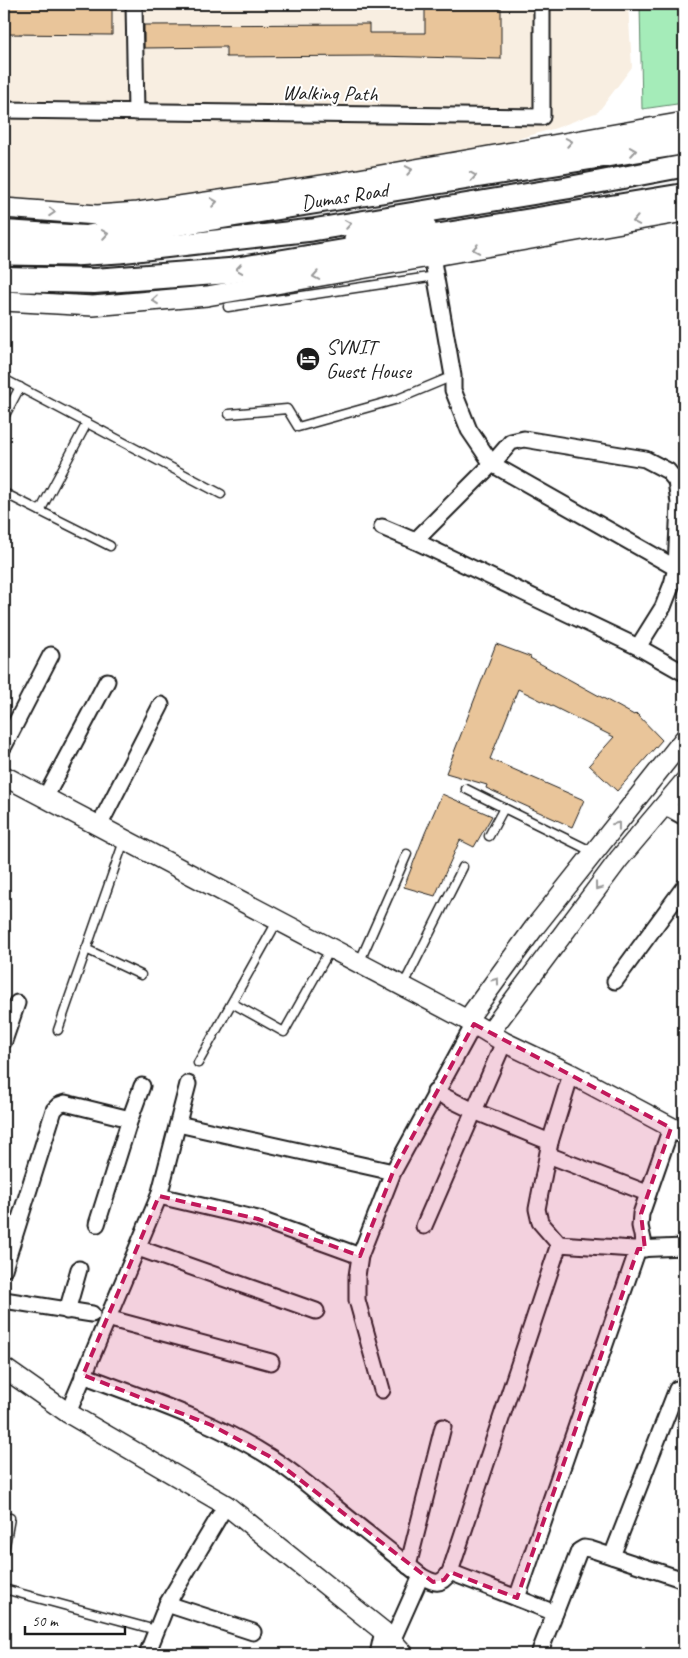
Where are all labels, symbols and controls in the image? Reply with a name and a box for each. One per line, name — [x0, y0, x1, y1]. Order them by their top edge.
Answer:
street label: Walking Path — [282, 79, 378, 107]
one-way arrow — [565, 138, 573, 148]
one-way arrow — [629, 146, 637, 156]
one-way arrow — [404, 166, 413, 176]
one-way arrow — [469, 171, 477, 182]
street label: Dumas Road — [299, 176, 393, 216]
one-way arrow — [210, 197, 218, 207]
one-way arrow — [49, 206, 57, 217]
one-way arrow — [632, 215, 641, 225]
one-way arrow — [344, 220, 352, 230]
one-way arrow — [100, 230, 109, 240]
one-way arrow — [472, 243, 481, 253]
one-way arrow — [235, 263, 243, 274]
one-way arrow — [312, 271, 321, 281]
one-way arrow — [151, 294, 159, 305]
place label: SVNIT Guest House — [326, 334, 412, 384]
hotel icon: SVNIT Guest House — [295, 346, 321, 372]
one-way arrow — [611, 821, 620, 831]
one-way arrow — [595, 881, 604, 891]
one-way arrow — [490, 977, 499, 987]
scale bar — [25, 1603, 125, 1635]
text: 50 m — [32, 1612, 59, 1631]

